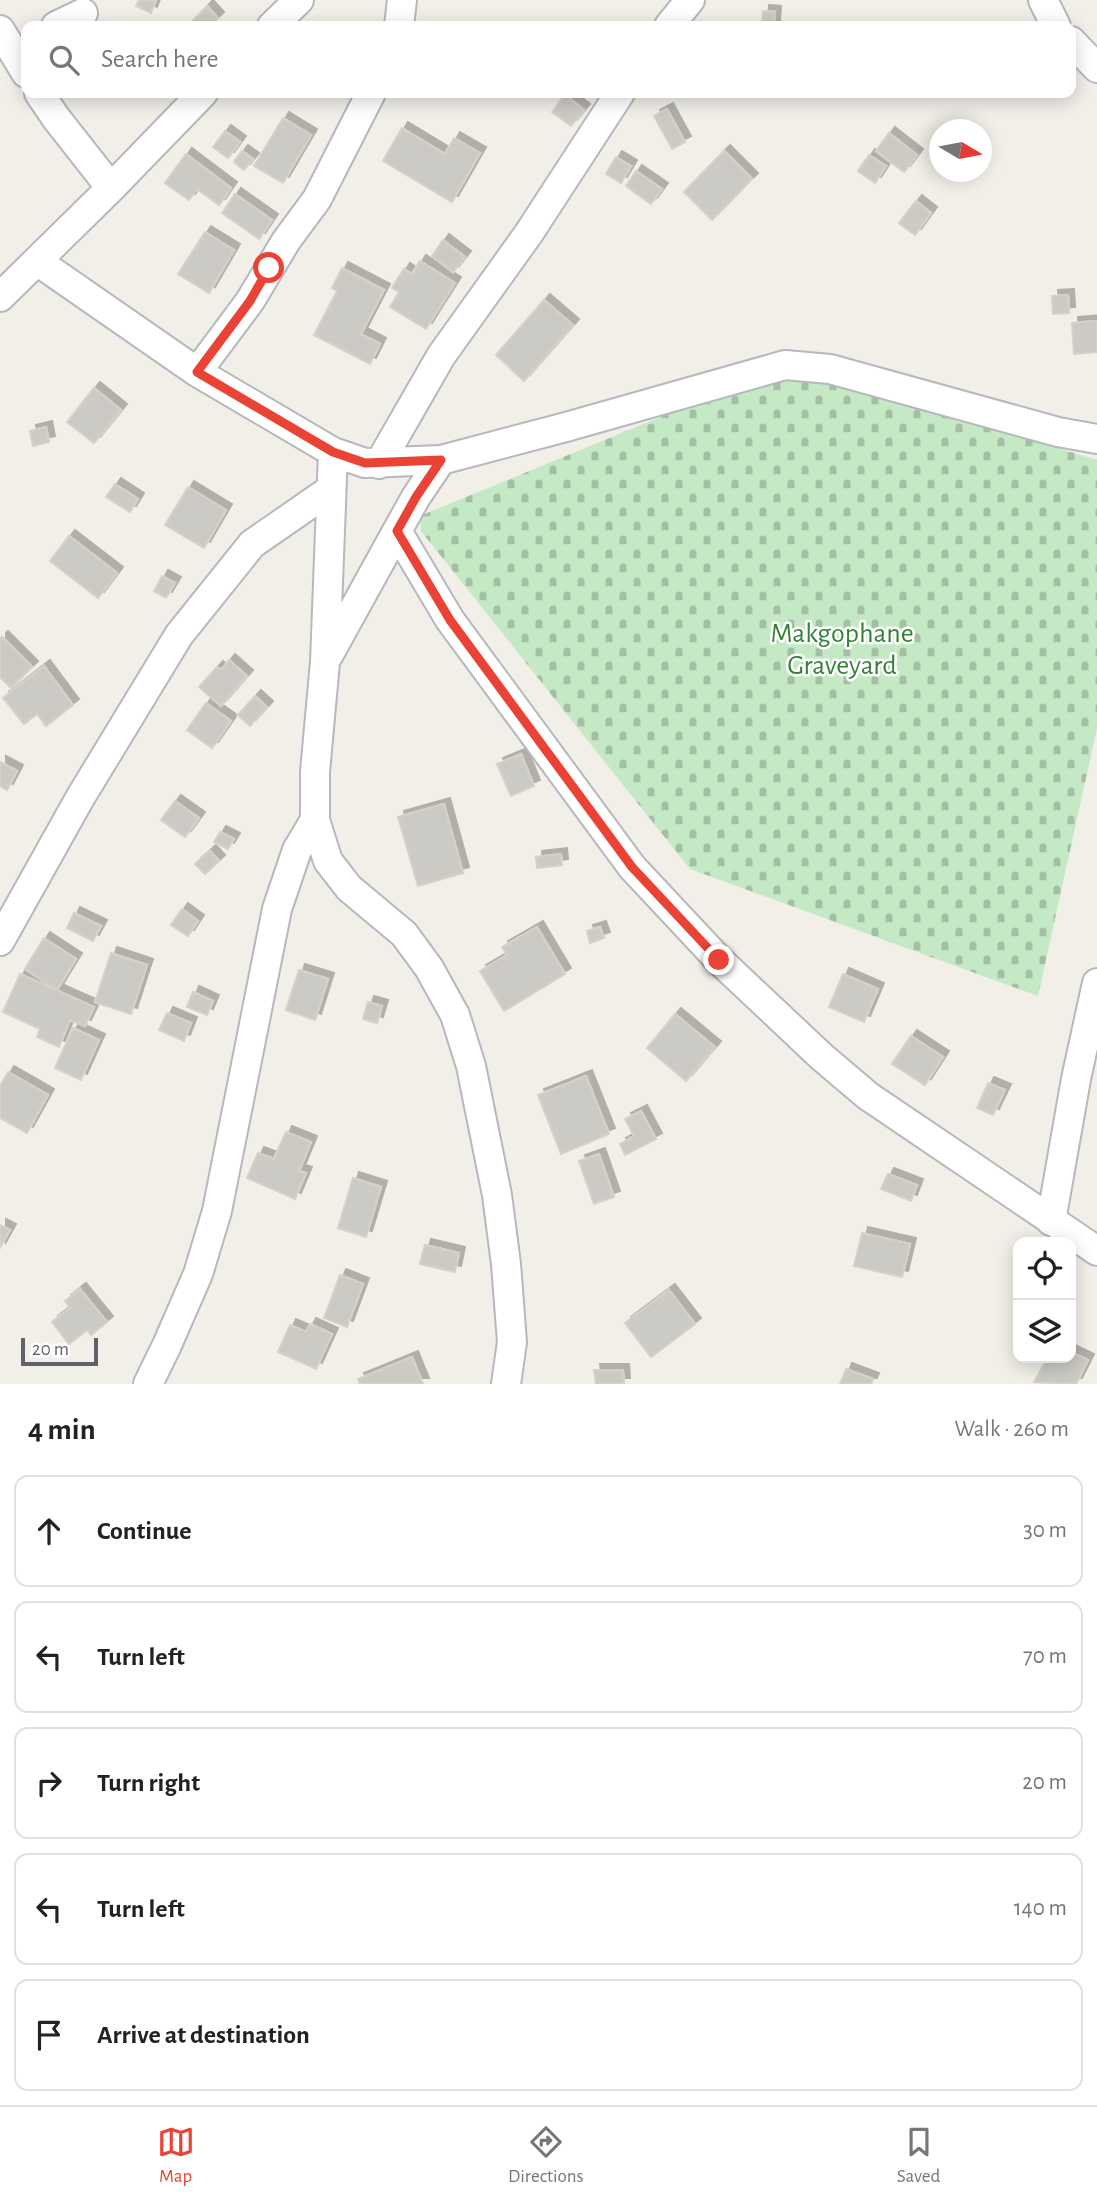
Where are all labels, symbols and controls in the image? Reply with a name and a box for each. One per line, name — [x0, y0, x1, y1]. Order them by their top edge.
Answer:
search box — [21, 21, 1076, 98]
icon: search — [45, 41, 83, 79]
text: Search here — [101, 46, 219, 72]
north arrow — [929, 119, 992, 182]
route start — [253, 252, 284, 283]
park label: Makgophane Graveyard — [770, 620, 914, 680]
route end — [703, 944, 734, 975]
map controls — [1013, 1237, 1076, 1363]
button: locate — [1013, 1237, 1076, 1300]
button: layers — [1013, 1300, 1076, 1363]
scale bar — [21, 1335, 98, 1367]
text: 20 m — [32, 1340, 69, 1359]
text: 4 min — [28, 1415, 96, 1445]
text: Walk · 260 m — [954, 1418, 1069, 1441]
icon: ahead — [30, 1512, 68, 1550]
text: Continue — [97, 1518, 192, 1544]
text: 30 m — [1023, 1519, 1067, 1542]
icon: left — [30, 1638, 68, 1676]
text: Turn left — [97, 1644, 185, 1670]
text: 70 m — [1023, 1645, 1067, 1668]
icon: right — [30, 1764, 68, 1802]
text: Turn right — [97, 1770, 200, 1796]
text: 20 m — [1022, 1771, 1067, 1794]
icon: left — [30, 1890, 68, 1928]
text: Turn left — [97, 1896, 185, 1922]
text: 140 m — [1014, 1897, 1067, 1920]
icon: arrive — [30, 2016, 68, 2054]
text: Arrive at destination — [97, 2022, 310, 2048]
tab: Map — [157, 2123, 195, 2188]
tab: Directions — [508, 2123, 584, 2188]
tab: Saved — [897, 2123, 940, 2188]

